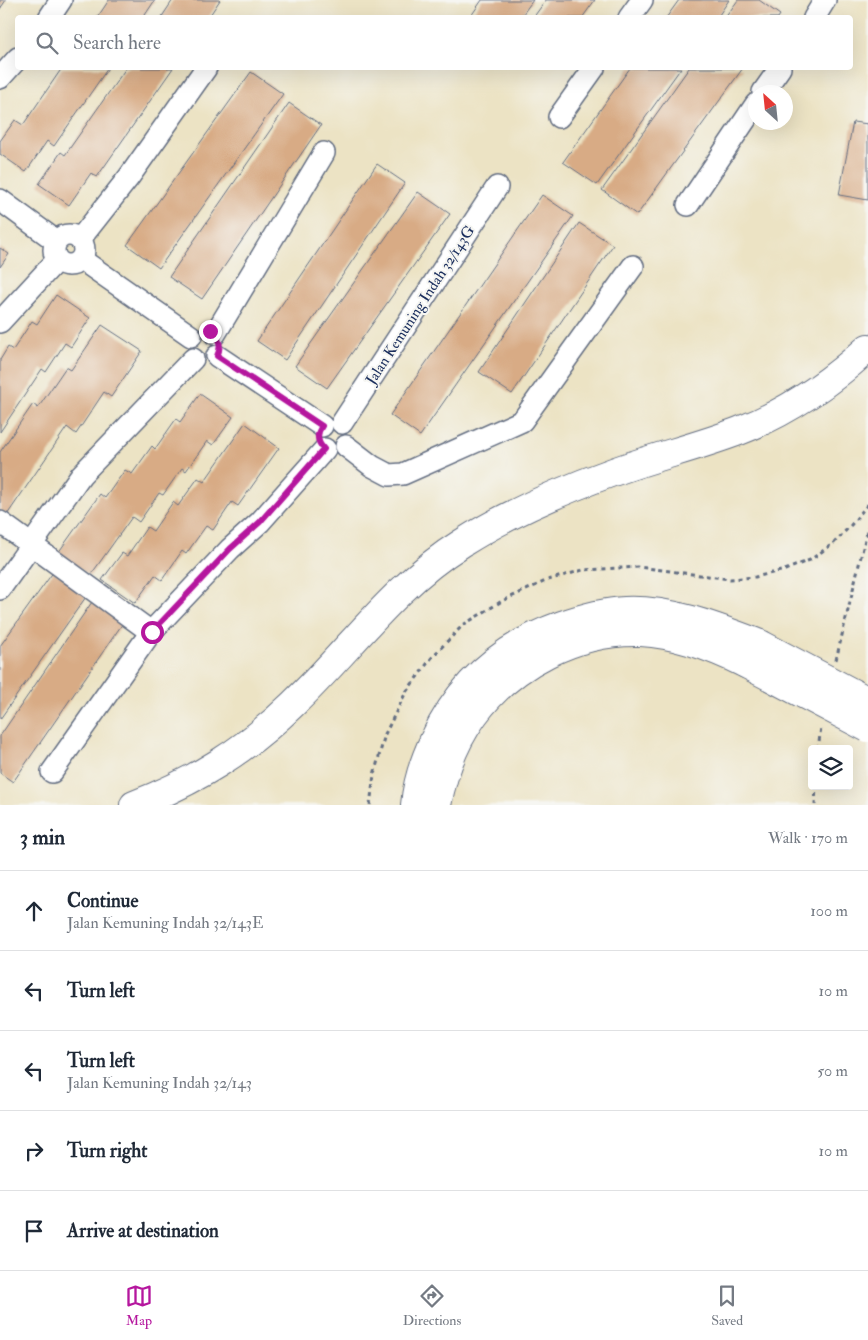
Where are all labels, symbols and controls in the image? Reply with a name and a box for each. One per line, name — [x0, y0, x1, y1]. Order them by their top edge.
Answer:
search box — [15, 15, 853, 70]
icon: search — [33, 29, 61, 57]
text: Search here — [73, 31, 161, 55]
north arrow — [748, 85, 793, 130]
street label: Jalan Kemuning Indah 32/143G — [361, 222, 480, 390]
route end — [199, 320, 222, 343]
route start — [141, 621, 164, 644]
map controls — [808, 745, 853, 790]
button: layers — [808, 745, 853, 790]
text: 3 min — [20, 824, 65, 851]
text: Walk · 170 m — [768, 828, 848, 848]
text: Continue — [67, 889, 138, 913]
icon: ahead — [20, 897, 48, 925]
text: 100 m — [810, 901, 848, 921]
text: Jalan Kemuning Indah 32/143E — [67, 913, 264, 933]
icon: left — [20, 977, 48, 1005]
text: Turn left — [67, 979, 135, 1003]
text: 10 m — [818, 981, 848, 1001]
text: Turn left — [67, 1049, 135, 1073]
icon: left — [20, 1057, 48, 1085]
text: 50 m — [817, 1061, 848, 1081]
text: Jalan Kemuning Indah 32/143 — [67, 1073, 252, 1093]
icon: right — [20, 1137, 48, 1165]
text: Turn right — [67, 1139, 147, 1163]
text: 10 m — [818, 1141, 848, 1161]
icon: arrive — [20, 1217, 48, 1245]
text: Arrive at destination — [67, 1219, 219, 1243]
tab: Map — [125, 1282, 153, 1329]
tab: Directions — [403, 1282, 461, 1329]
tab: Saved — [711, 1282, 743, 1329]

